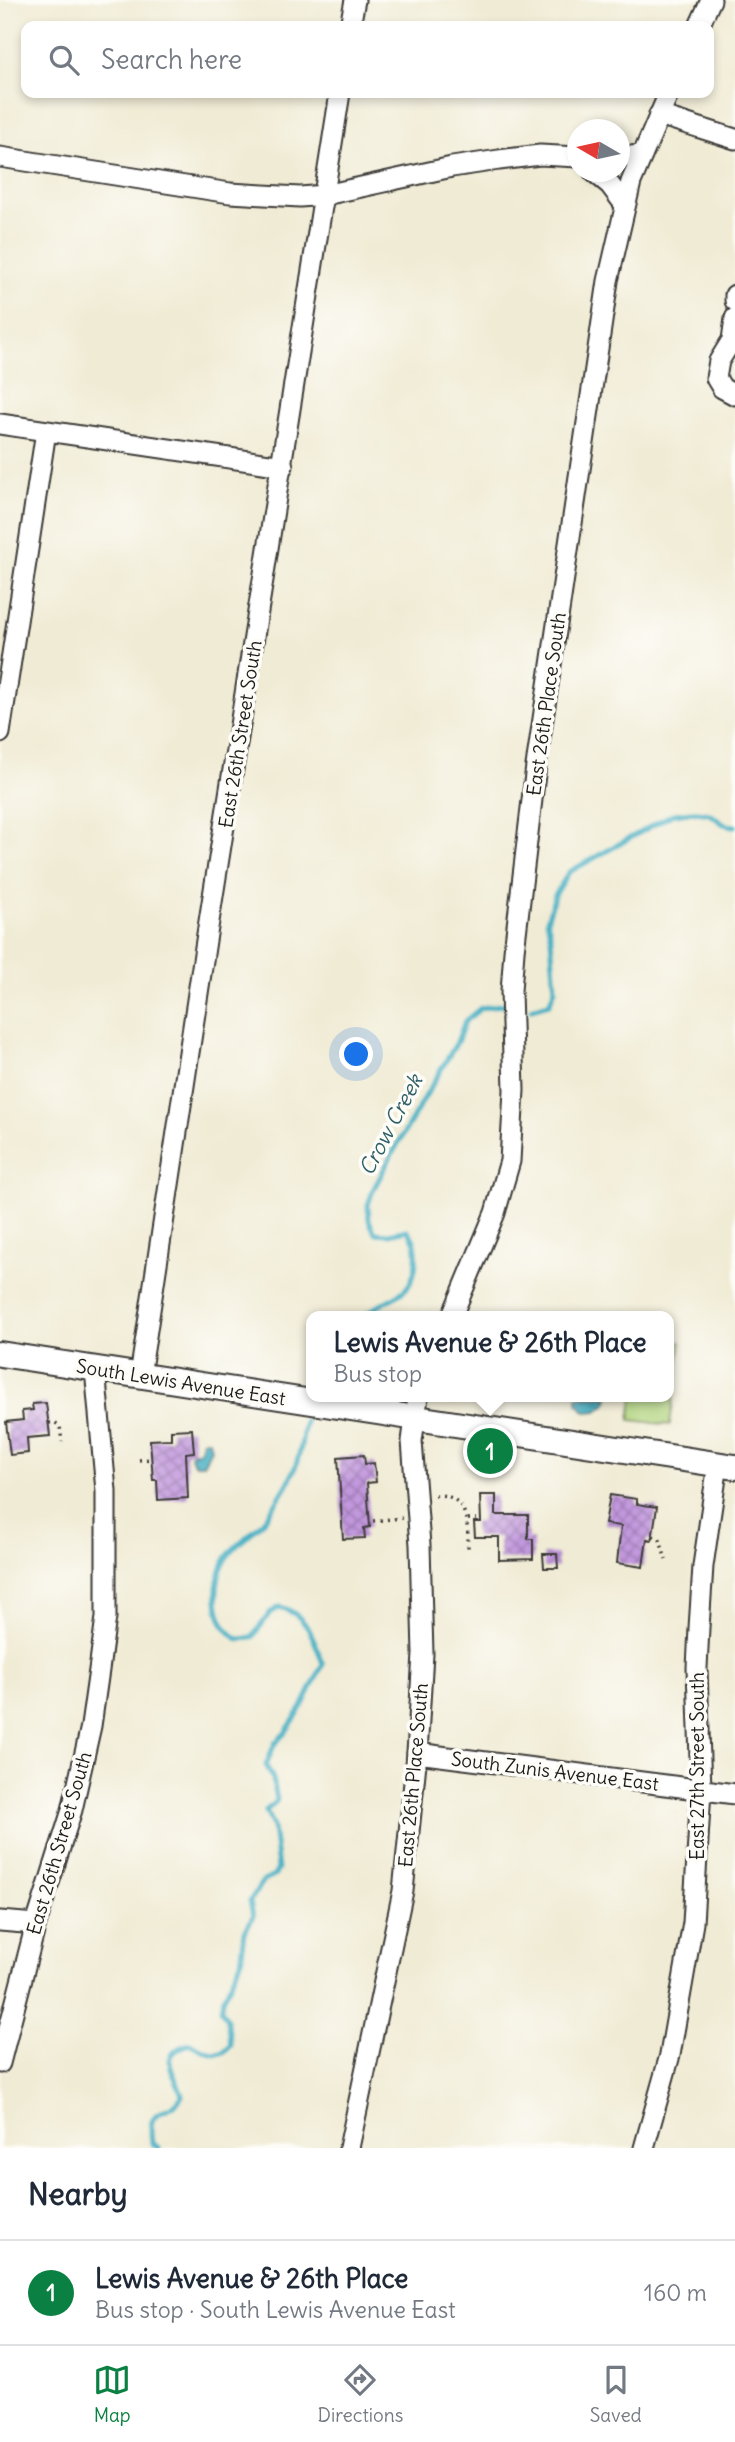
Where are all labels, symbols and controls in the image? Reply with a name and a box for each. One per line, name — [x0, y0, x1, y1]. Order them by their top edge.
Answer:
search box — [21, 21, 714, 98]
icon: search — [45, 41, 83, 79]
text: Search here — [101, 43, 242, 76]
north arrow — [567, 119, 630, 182]
street label: East 26th Place South — [521, 611, 571, 797]
street label: East 26th Street South — [213, 639, 267, 829]
your location — [339, 1037, 373, 1071]
water label: Crow Creek — [353, 1069, 429, 1180]
popup — [306, 1311, 674, 1402]
text: Lewis Avenue & 26th Place — [333, 1326, 647, 1359]
street label: South Lewis Avenue East — [75, 1354, 287, 1410]
text: Bus stop — [333, 1359, 422, 1388]
pin: 1 — [467, 1425, 513, 1477]
street label: East 27th Street South — [685, 1672, 709, 1860]
street label: East 26th Place South — [393, 1682, 433, 1868]
street label: South Zunis Avenue East — [450, 1746, 660, 1796]
street label: East 26th Street South — [21, 1749, 97, 1937]
text: Nearby — [28, 2175, 128, 2213]
text: Lewis Avenue & 26th Place — [95, 2262, 408, 2295]
text: 1 — [46, 2278, 56, 2307]
text: 160 m — [644, 2278, 707, 2307]
text: Bus stop · South Lewis Avenue East — [95, 2295, 456, 2324]
tab: Map — [93, 2361, 131, 2427]
tab: Directions — [318, 2361, 403, 2427]
tab: Saved — [590, 2361, 642, 2427]

